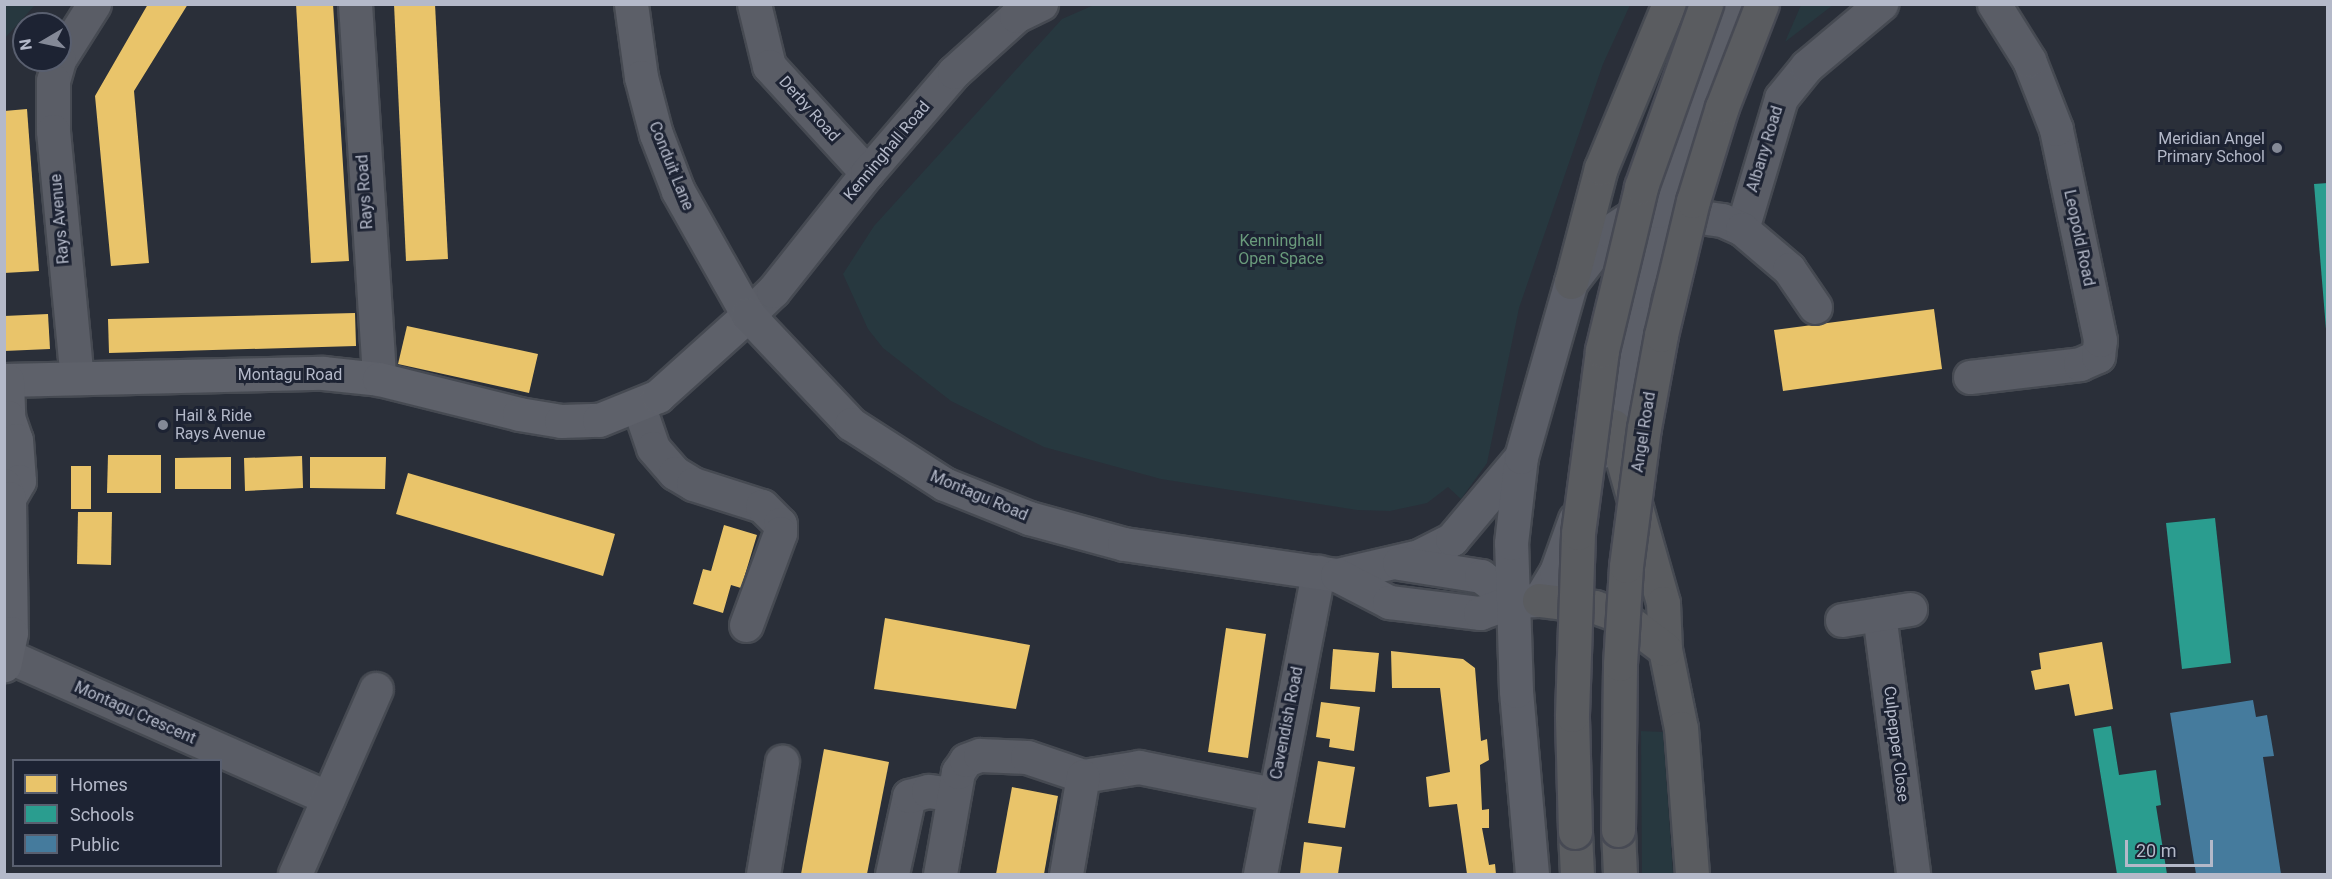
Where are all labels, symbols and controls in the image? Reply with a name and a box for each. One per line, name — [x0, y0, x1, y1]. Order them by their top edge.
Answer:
north arrow — [12, 12, 72, 72]
text: N — [15, 38, 36, 52]
street label: Derby Road — [775, 72, 843, 146]
street label: Kenninghall Road — [840, 97, 934, 205]
street label: Albany Road — [1743, 104, 1787, 194]
street label: Conduit Lane — [645, 119, 697, 213]
place label: Meridian Angel Primary School — [2157, 129, 2265, 167]
marker: Meridian Angel Primary School — [2270, 141, 2284, 155]
street label: Rays Road — [353, 154, 377, 230]
street label: Rays Avenue — [46, 173, 74, 265]
street label: Leopold Road — [2059, 188, 2099, 288]
park label: Kenninghall Open Space — [1238, 231, 1324, 269]
street label: Montagu Road — [238, 365, 342, 385]
street label: Angel Road — [1628, 390, 1660, 474]
place label: Hail & Ride Rays Avenue — [175, 406, 266, 444]
marker: Hail & Ride Rays Avenue — [156, 418, 170, 432]
street label: Montagu Road — [927, 467, 1031, 525]
street label: Cavendish Road — [1267, 665, 1307, 781]
street label: Montagu Crescent — [71, 678, 199, 748]
street label: Culpepper Close — [1879, 685, 1913, 803]
legend — [12, 759, 222, 867]
text: Homes — [70, 774, 128, 795]
text: Schools — [70, 804, 134, 825]
scale bar — [2128, 828, 2216, 866]
text: Public — [70, 834, 120, 855]
text: 20 m — [2136, 840, 2176, 861]

